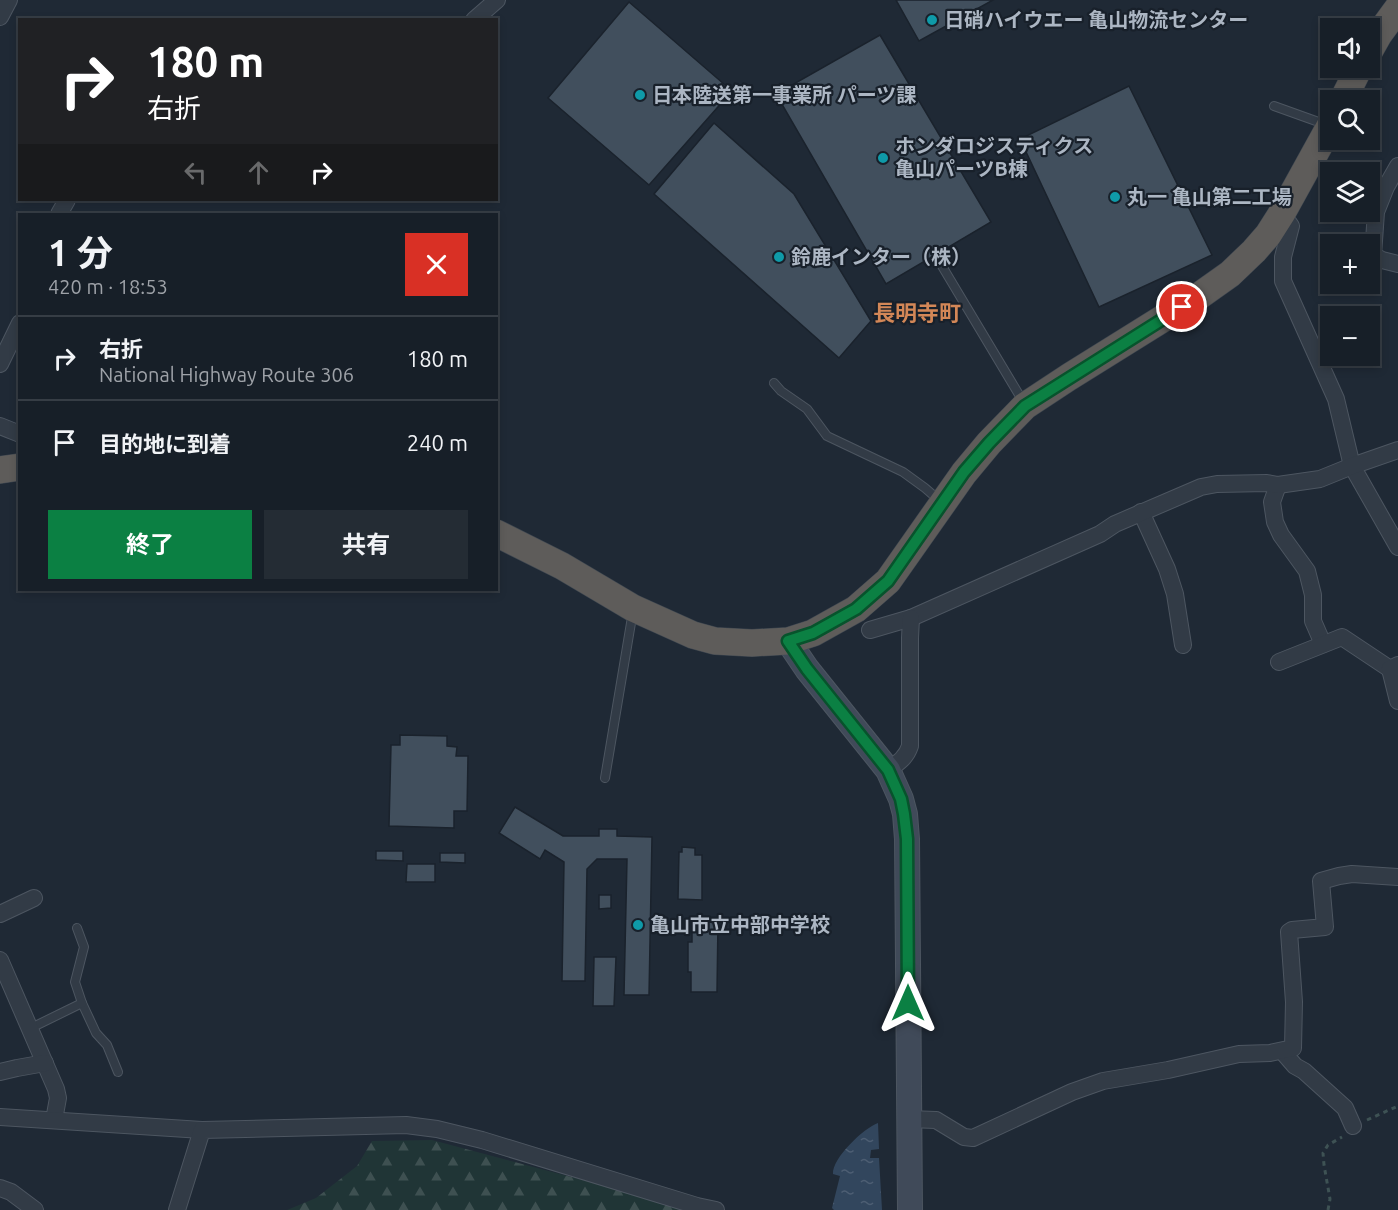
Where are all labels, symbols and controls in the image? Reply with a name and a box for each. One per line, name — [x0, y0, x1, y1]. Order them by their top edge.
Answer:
place label: 日硝ハイウエー 亀山物流センター — [944, 8, 1248, 31]
marker: 日硝ハイウエー 亀山物流センター — [925, 13, 939, 27]
map controls — [1320, 18, 1380, 366]
button: sound — [1320, 18, 1380, 78]
text: 180 m — [147, 38, 264, 85]
icon: right — [48, 42, 126, 120]
place label: 日本陸送第一事業所 パーツ課 — [652, 83, 916, 106]
marker: 日本陸送第一事業所 パーツ課 — [633, 88, 647, 102]
button: search — [1320, 90, 1380, 150]
text: 右折 — [147, 93, 201, 123]
place label: ホンダロジスティクス 亀山パーツB棟 — [895, 134, 1093, 180]
marker: ホンダロジスティクス 亀山パーツB棟 — [876, 151, 890, 165]
icon: left — [179, 156, 212, 189]
icon: ahead — [242, 156, 275, 189]
icon: right — [305, 156, 338, 189]
button: layers — [1320, 162, 1380, 222]
place label: 丸一 亀山第二工場 — [1127, 185, 1292, 208]
marker: 丸一 亀山第二工場 — [1108, 190, 1122, 204]
text: 1 分 — [48, 232, 113, 273]
button: close — [405, 233, 468, 296]
button: + — [1320, 234, 1380, 294]
place label: 鈴鹿インター（株） — [791, 245, 971, 268]
marker: 鈴鹿インター（株） — [772, 250, 786, 264]
text: 420 m · 18:53 — [48, 275, 168, 298]
pin — [1156, 281, 1207, 332]
icon: arrive — [1165, 290, 1198, 323]
district label: 長明寺町 — [873, 300, 961, 325]
button: − — [1320, 306, 1380, 366]
text: 右折 — [99, 336, 143, 361]
icon: right — [48, 342, 81, 375]
text: 180 m — [407, 346, 468, 371]
text: National Highway Route 306 — [99, 363, 354, 386]
icon: arrive — [48, 426, 81, 459]
text: 240 m — [407, 430, 468, 455]
text: 目的地に到着 — [99, 431, 231, 456]
button: 終了 — [48, 510, 252, 579]
button: 共有 — [264, 510, 468, 579]
place label: 亀山市立中部中学校 — [650, 913, 830, 936]
marker: 亀山市立中部中学校 — [631, 918, 645, 932]
position arrow — [876, 971, 940, 1035]

